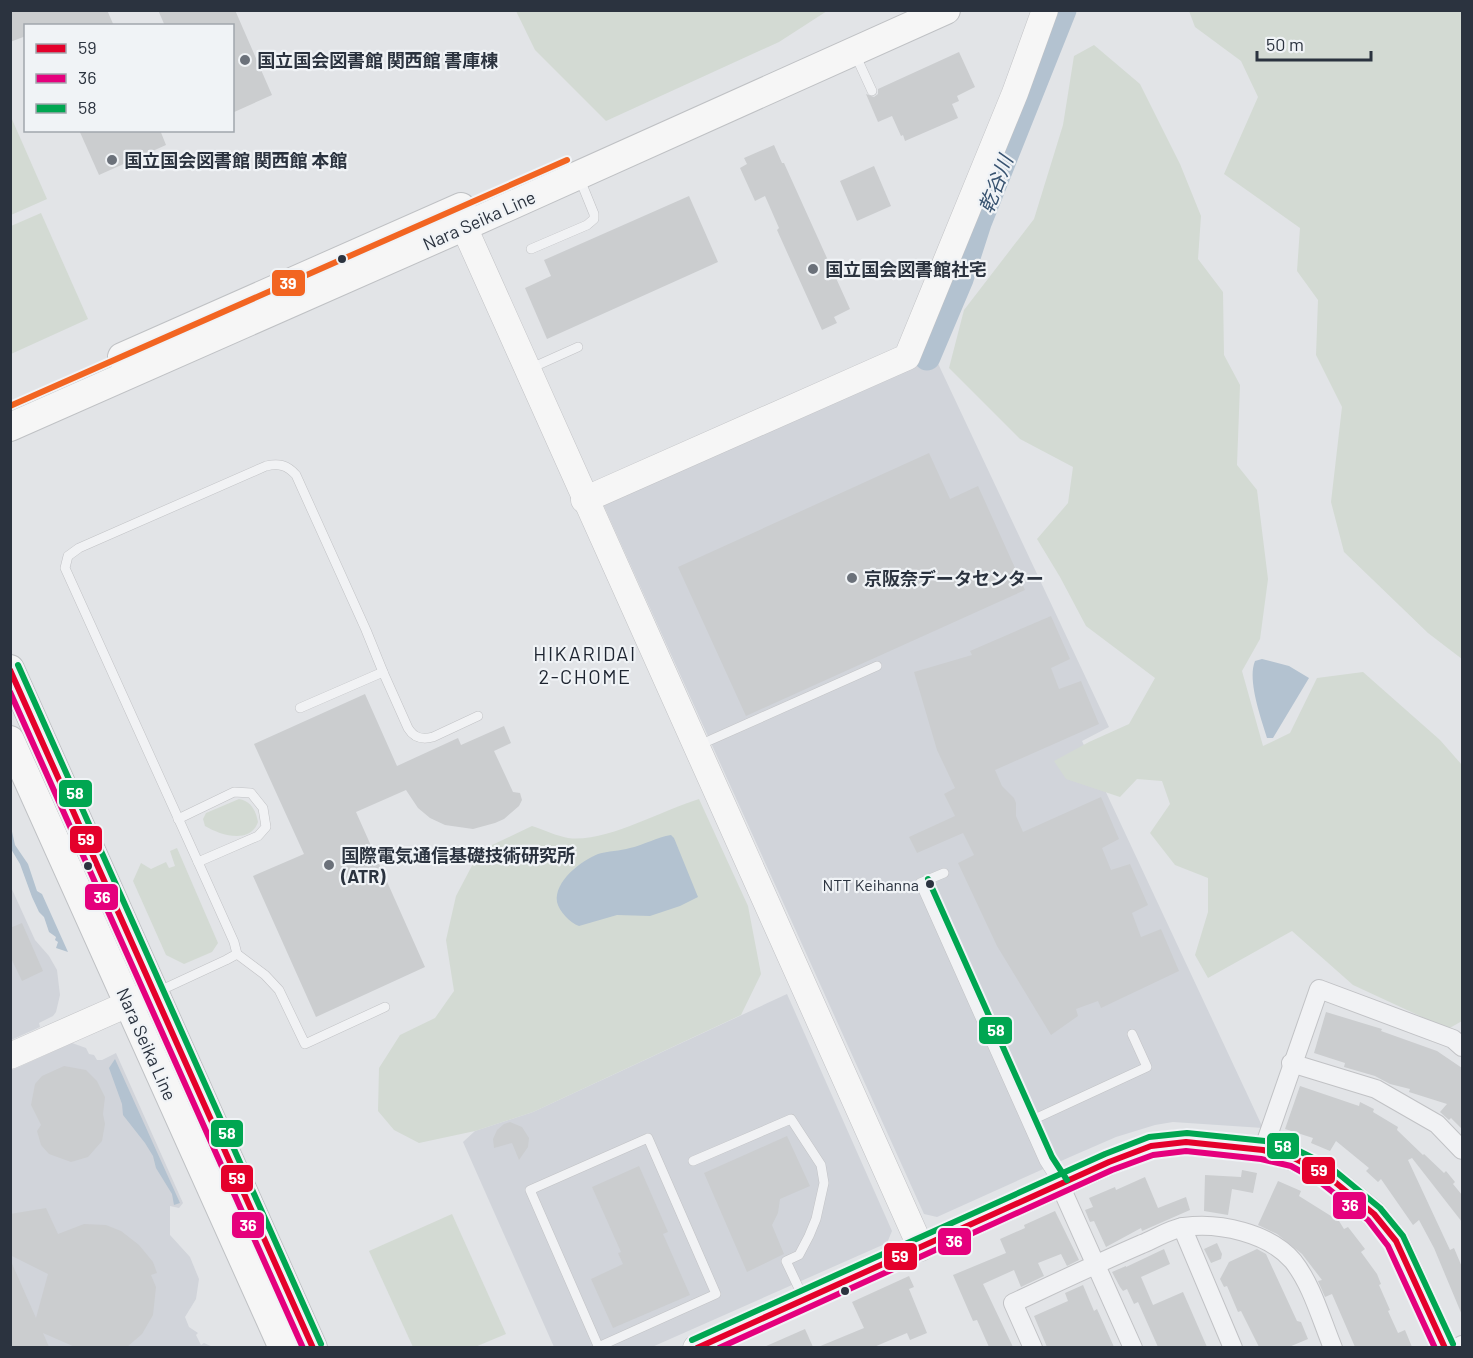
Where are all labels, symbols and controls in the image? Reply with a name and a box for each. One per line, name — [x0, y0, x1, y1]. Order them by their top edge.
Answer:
legend — [24, 24, 234, 132]
scale bar — [1257, 24, 1371, 62]
text: 50 m — [1266, 33, 1304, 55]
text: 59 — [78, 36, 97, 58]
place label: 国立国会図書館 関西館 書庫棟 — [257, 49, 498, 71]
marker: 国立国会図書館 関西館 書庫棟 — [238, 53, 252, 67]
text: 36 — [78, 66, 97, 88]
text: 58 — [78, 96, 97, 118]
place label: 国立国会図書館 関西館 本館 — [124, 149, 347, 171]
water label: 乾谷川 — [973, 150, 1018, 216]
marker: 国立国会図書館 関西館 本館 — [105, 153, 119, 167]
street label: Nara Seika Line — [419, 185, 539, 255]
unlabelled marker — [336, 253, 348, 265]
place label: 国立国会図書館社宅 — [825, 258, 987, 280]
marker: 国立国会図書館社宅 — [806, 262, 820, 276]
line badge: 39 — [271, 269, 306, 297]
text: 39 — [279, 273, 297, 292]
place label: 京阪奈データセンター — [864, 567, 1044, 589]
marker: 京阪奈データセンター — [845, 571, 859, 585]
district label: HIKARIDAI 2-CHOME — [533, 641, 637, 688]
line badge: 58 — [58, 779, 93, 808]
text: 58 — [66, 783, 84, 802]
line badge: 59 — [69, 825, 103, 854]
text: 59 — [77, 829, 95, 848]
place label: 国際電気通信基礎技術研究所 (ATR) — [340, 844, 575, 887]
marker: 国際電気通信基礎技術研究所 (ATR) — [322, 858, 336, 872]
unlabelled marker — [82, 860, 94, 872]
place label: NTT Keihanna — [822, 875, 919, 894]
marker: NTT Keihanna — [924, 878, 936, 890]
line badge: 36 — [84, 883, 119, 911]
text: 36 — [93, 887, 111, 906]
street label: Nara Seika Line — [112, 984, 182, 1104]
line badge: 58 — [978, 1016, 1013, 1045]
text: 58 — [987, 1020, 1005, 1039]
line badge: 58 — [210, 1119, 244, 1148]
text: 58 — [218, 1123, 236, 1142]
line badge: 58 — [1266, 1132, 1300, 1160]
text: 58 — [1274, 1136, 1292, 1155]
line badge: 59 — [1301, 1156, 1336, 1185]
text: 59 — [1310, 1160, 1328, 1179]
line badge: 59 — [220, 1164, 254, 1193]
text: 59 — [228, 1168, 246, 1187]
line badge: 36 — [1332, 1191, 1367, 1220]
text: 36 — [1341, 1195, 1359, 1214]
line badge: 36 — [231, 1211, 265, 1239]
text: 36 — [239, 1215, 257, 1234]
line badge: 36 — [937, 1227, 972, 1256]
text: 36 — [945, 1231, 963, 1250]
line badge: 59 — [883, 1242, 918, 1271]
text: 59 — [891, 1246, 909, 1265]
unlabelled marker — [839, 1285, 851, 1297]

